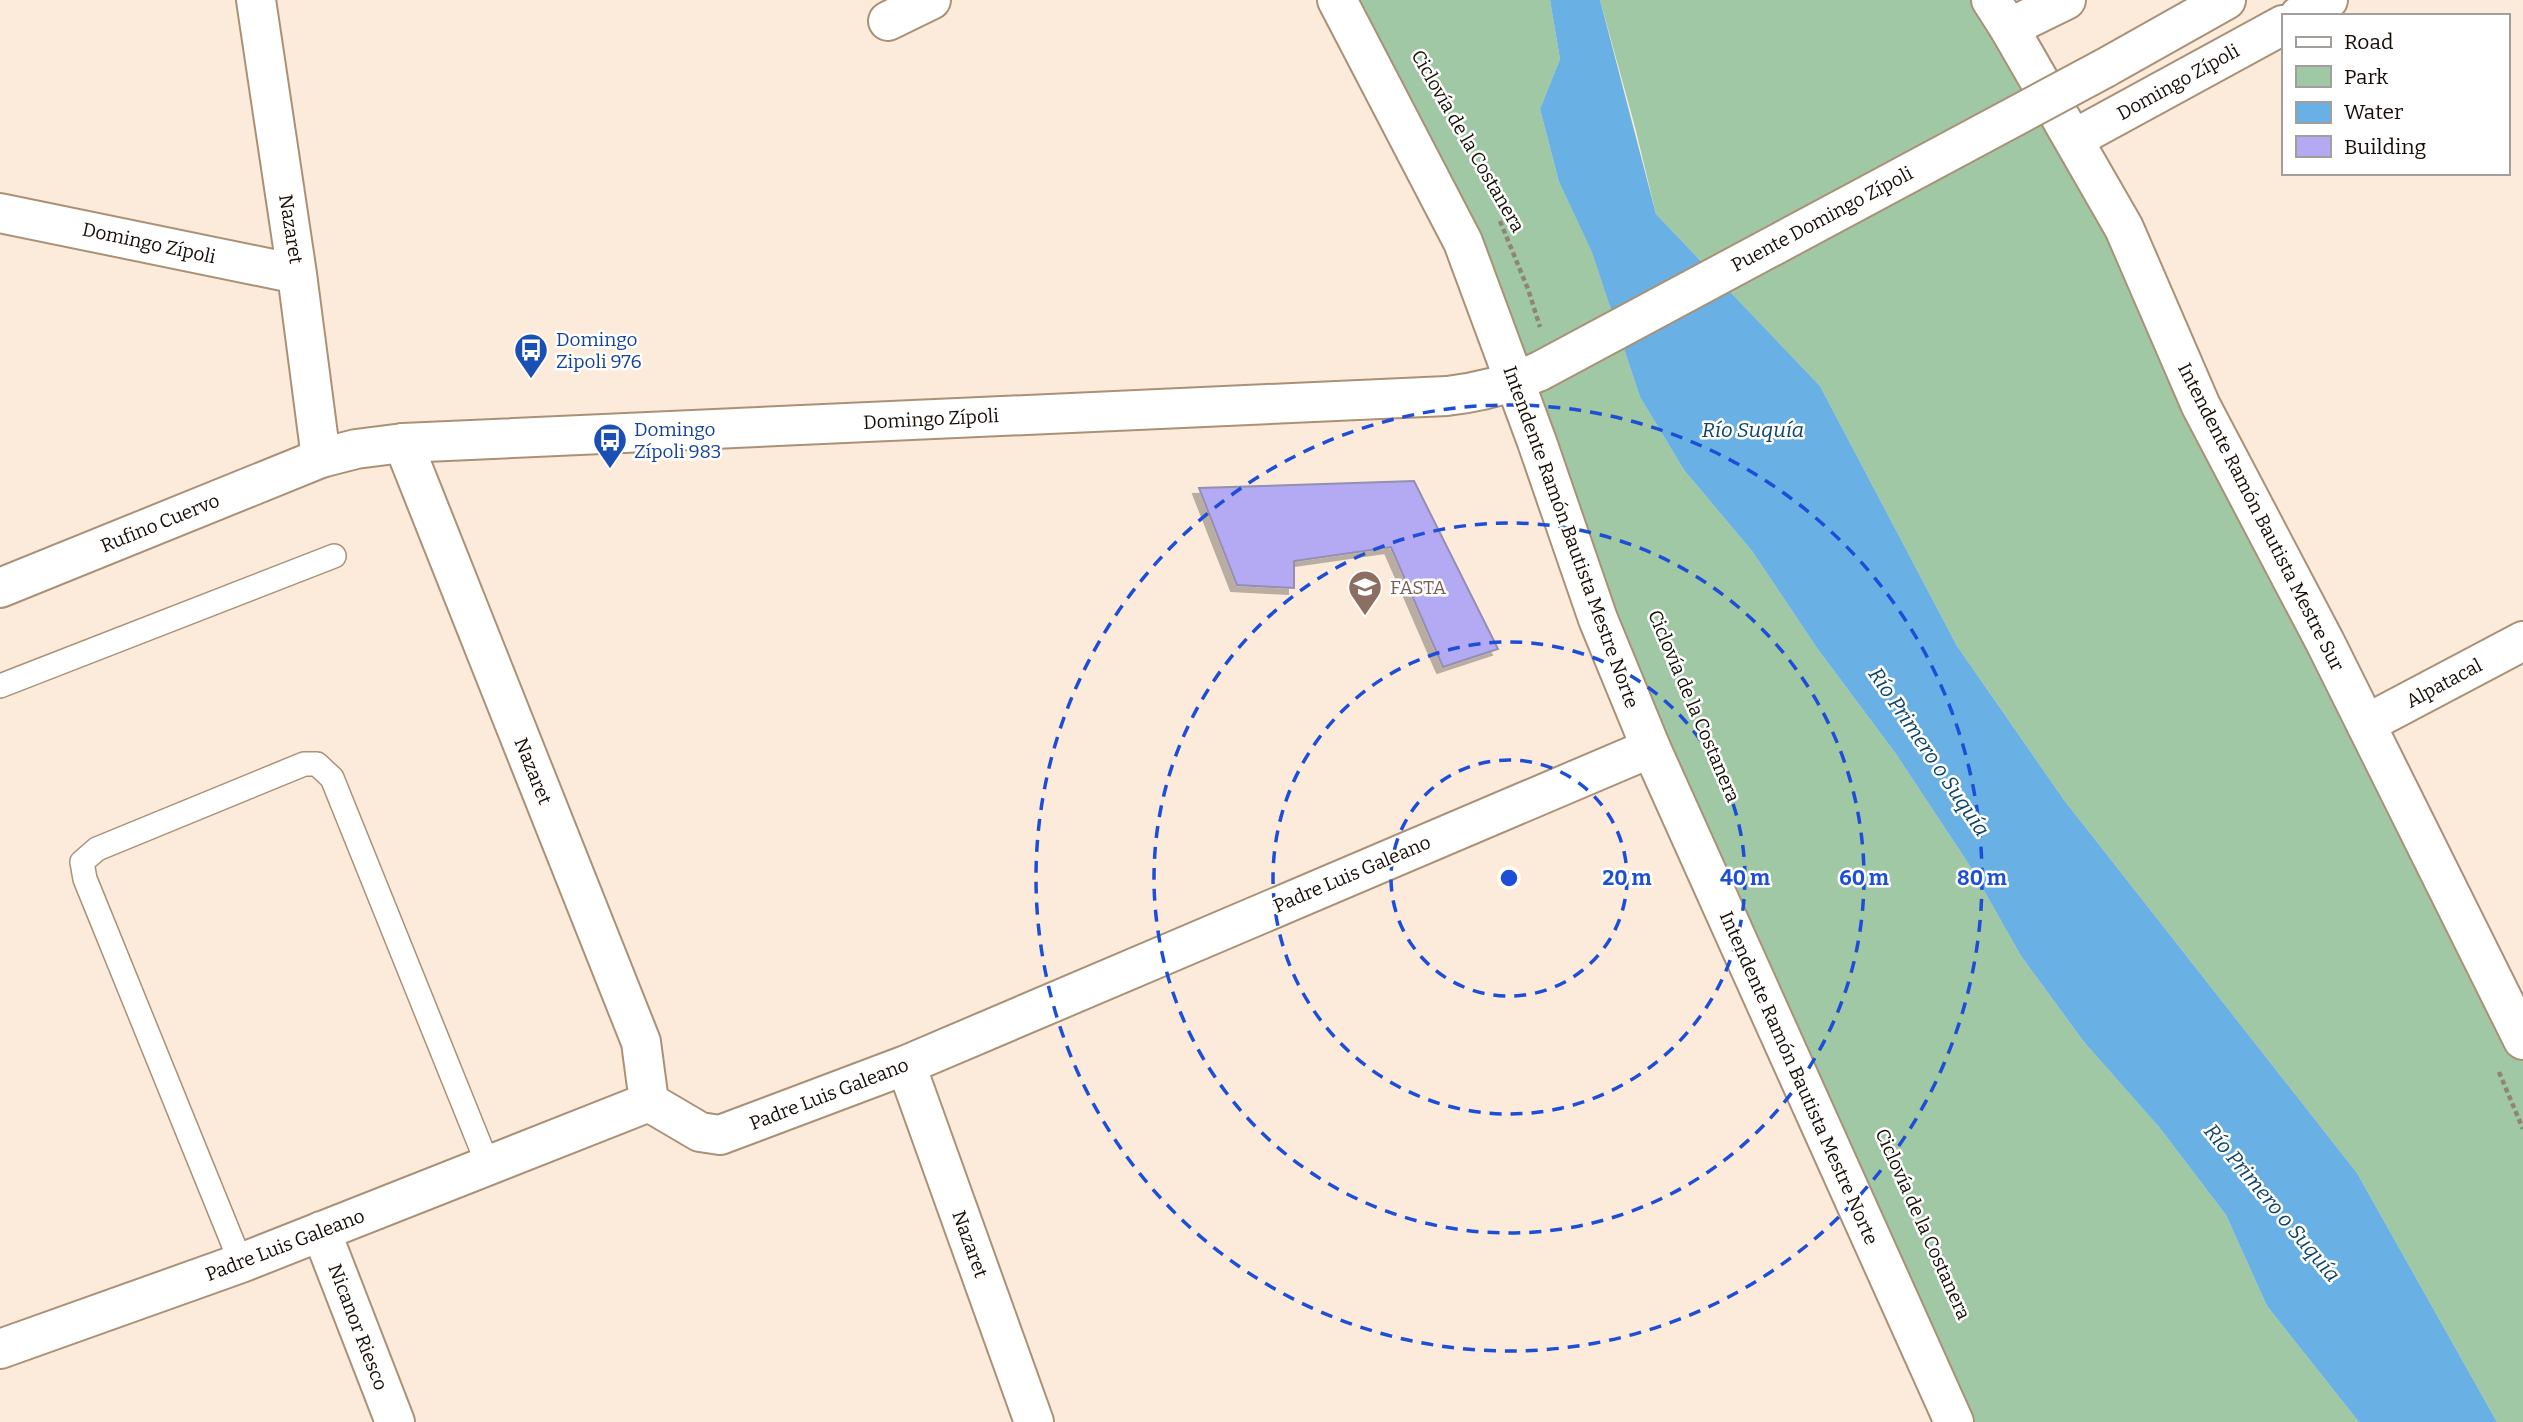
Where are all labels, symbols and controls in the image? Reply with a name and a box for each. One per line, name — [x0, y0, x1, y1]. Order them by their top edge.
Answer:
legend — [2282, 14, 2509, 175]
text: Road — [2344, 29, 2393, 55]
street label: Domingo Zípoli — [2113, 39, 2243, 125]
street label: Ciclovía de la Costanera — [1406, 46, 1530, 237]
text: Park — [2344, 64, 2388, 90]
text: Water — [2344, 99, 2403, 125]
text: Building — [2344, 134, 2427, 160]
street label: Puente Domingo Zípoli — [1727, 161, 1917, 277]
street label: Nazaret — [274, 193, 308, 265]
street label: Domingo Zípoli — [80, 218, 218, 268]
place label: Domingo Zipoli 976 — [556, 328, 642, 373]
bus stop icon: Domingo Zipoli 976 — [512, 331, 550, 380]
street label: Intendente Ramón Bautista Mestre Sur — [2173, 359, 2349, 675]
street label: Intendente Ramón Bautista Mestre Norte — [1498, 363, 1644, 711]
street label: Domingo Zípoli — [863, 404, 1000, 434]
water label: Río Suquía — [1702, 417, 1804, 443]
place label: Domingo Zípoli 983 — [634, 418, 721, 463]
bus stop icon: Domingo Zípoli 983 — [591, 421, 629, 470]
street label: Rufino Cuervo — [97, 489, 223, 557]
school or university icon: FASTA — [1346, 568, 1384, 617]
place label: FASTA — [1390, 576, 1447, 599]
street label: Ciclovía de la Costanera — [1643, 606, 1745, 806]
street label: Alpatacal — [2402, 653, 2486, 713]
water label: Río Primero o Suquía — [1863, 663, 1995, 841]
street label: Nazaret — [509, 734, 557, 808]
street label: Padre Luis Galeano — [1270, 830, 1434, 918]
text: 20 m — [1603, 865, 1651, 891]
text: 40 m — [1720, 865, 1770, 891]
text: 60 m — [1839, 865, 1889, 891]
text: 80 m — [1957, 865, 2007, 891]
centre of rings — [1497, 866, 1521, 890]
street label: Intendente Ramón Bautista Mestre Norte — [1715, 908, 1883, 1248]
street label: Padre Luis Galeano — [746, 1053, 912, 1135]
water label: Río Primero o Suquía — [2198, 1119, 2346, 1287]
street label: Ciclovía de la Costanera — [1870, 1125, 1976, 1324]
street label: Padre Luis Galeano — [202, 1204, 368, 1286]
street label: Nazaret — [947, 1207, 993, 1281]
street label: Nicanor Riesco — [323, 1261, 393, 1393]

